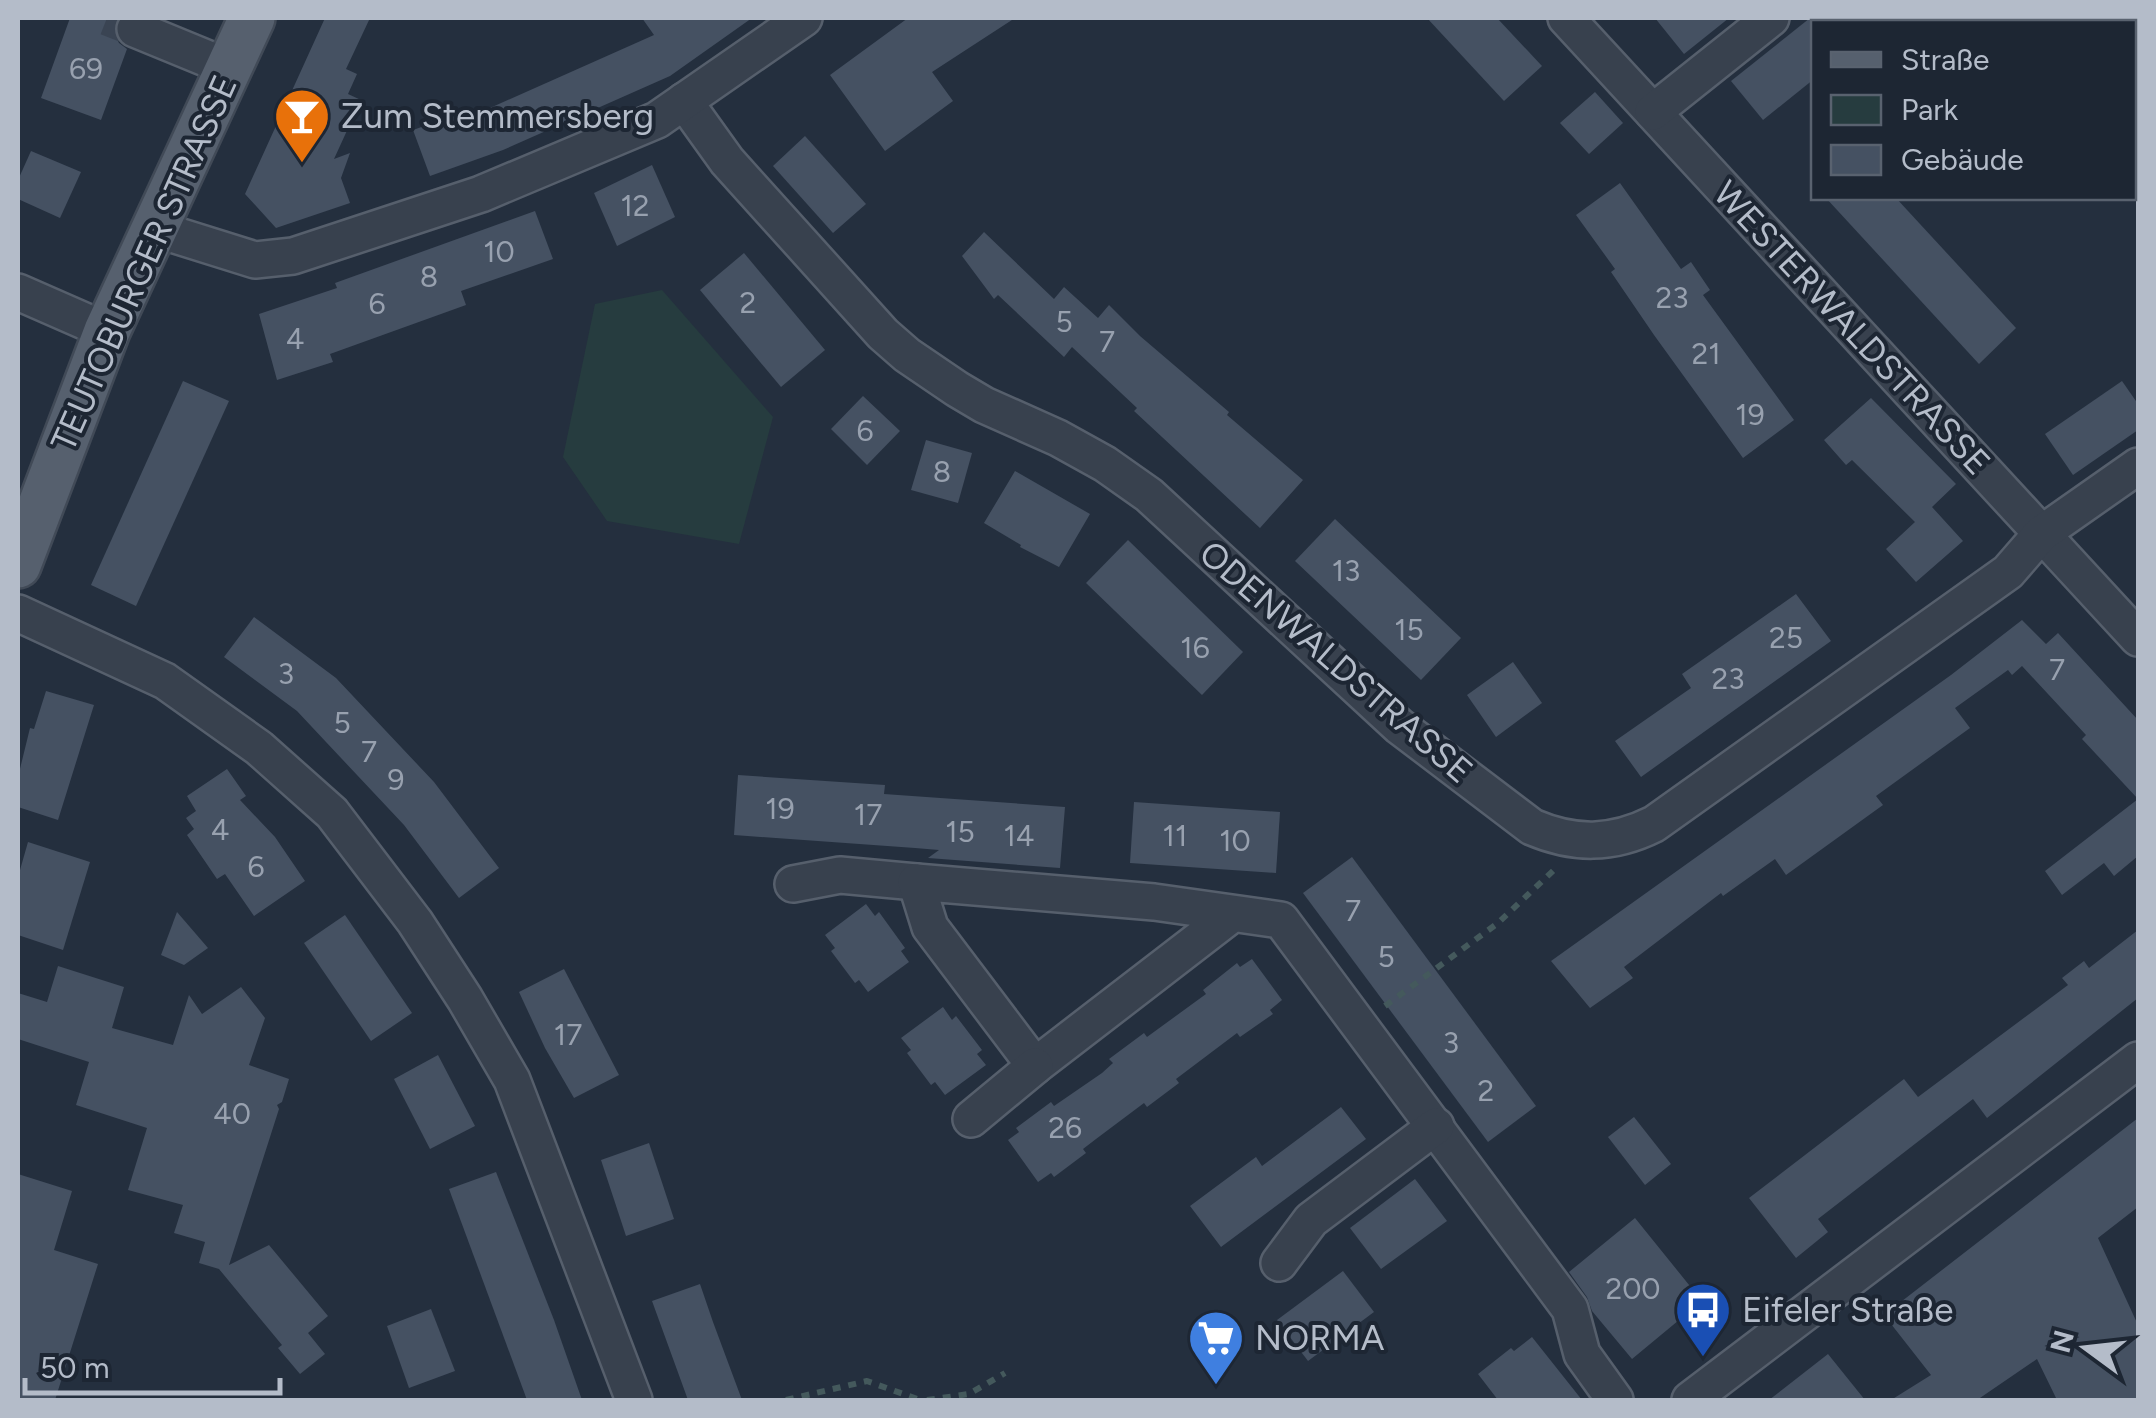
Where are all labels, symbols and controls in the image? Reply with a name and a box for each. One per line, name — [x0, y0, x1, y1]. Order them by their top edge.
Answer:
legend — [1811, 20, 2136, 200]
text: Straße — [1901, 41, 1990, 78]
house number: 69 — [69, 50, 103, 87]
street label: TEUTOBURGER STRASSE — [42, 69, 246, 457]
bar icon: Zum Stemmersberg — [272, 86, 332, 165]
text: Park — [1901, 91, 1959, 128]
place label: Zum Stemmersberg — [341, 95, 654, 137]
text: Gebäude — [1901, 141, 2024, 178]
street label: WESTERWALDSTRASSE — [1705, 172, 1999, 484]
house number: 12 — [620, 187, 650, 224]
house number: 10 — [483, 233, 515, 270]
house number: 8 — [420, 258, 438, 295]
house number: 23 — [1655, 279, 1689, 316]
house number: 2 — [740, 284, 756, 321]
house number: 6 — [369, 285, 386, 322]
house number: 5 — [1055, 303, 1073, 340]
house number: 4 — [286, 320, 304, 357]
house number: 7 — [1099, 323, 1115, 360]
house number: 21 — [1691, 335, 1721, 372]
house number: 19 — [1735, 396, 1765, 433]
house number: 6 — [857, 412, 874, 449]
house number: 8 — [933, 453, 951, 490]
street label: ODENWALDSTRASSE — [1191, 532, 1481, 792]
house number: 13 — [1332, 552, 1360, 589]
house number: 15 — [1394, 611, 1424, 648]
house number: 25 — [1769, 619, 1803, 656]
house number: 16 — [1180, 629, 1210, 666]
house number: 7 — [2049, 651, 2065, 688]
house number: 3 — [278, 655, 294, 692]
house number: 23 — [1711, 660, 1745, 697]
house number: 5 — [333, 704, 351, 741]
house number: 7 — [361, 733, 377, 770]
house number: 9 — [388, 761, 404, 798]
house number: 19 — [765, 790, 795, 827]
house number: 17 — [854, 796, 882, 833]
house number: 4 — [211, 811, 229, 848]
house number: 15 — [945, 813, 975, 850]
house number: 14 — [1003, 817, 1035, 854]
house number: 11 — [1163, 817, 1187, 854]
house number: 10 — [1219, 822, 1251, 859]
house number: 6 — [248, 848, 265, 885]
house number: 7 — [1345, 892, 1361, 929]
house number: 5 — [1377, 938, 1395, 975]
house number: 17 — [554, 1016, 582, 1053]
house number: 3 — [1443, 1024, 1459, 1061]
house number: 2 — [1478, 1072, 1494, 1109]
house number: 40 — [213, 1095, 251, 1132]
house number: 26 — [1048, 1109, 1082, 1146]
house number: 200 — [1605, 1270, 1661, 1307]
bus stop icon: Eifeler Straße — [1673, 1280, 1733, 1359]
place label: Eifeler Straße — [1742, 1289, 1953, 1331]
north arrow — [2036, 1298, 2136, 1398]
supermarket icon: NORMA — [1186, 1308, 1246, 1387]
place label: NORMA — [1255, 1317, 1385, 1359]
text: N — [2043, 1327, 2081, 1356]
scale bar — [25, 1333, 280, 1395]
text: 50 m — [40, 1349, 109, 1386]

